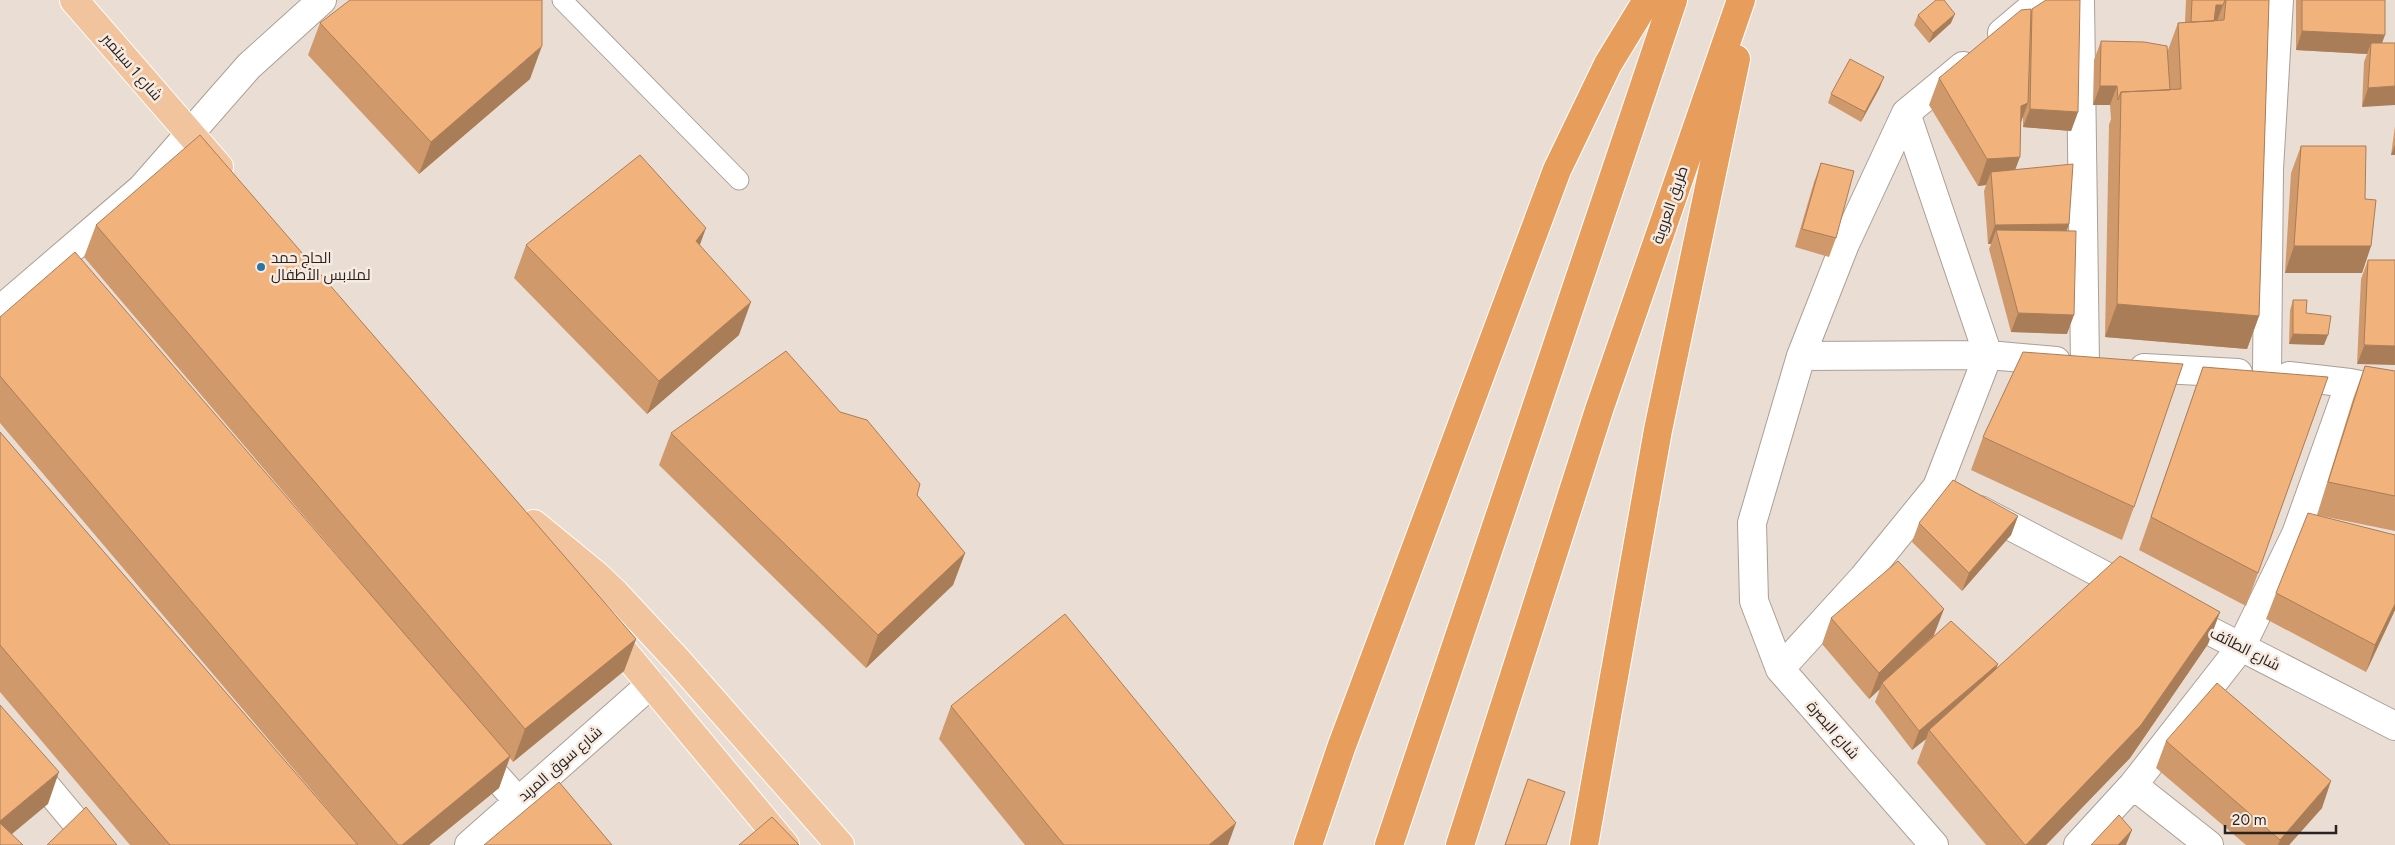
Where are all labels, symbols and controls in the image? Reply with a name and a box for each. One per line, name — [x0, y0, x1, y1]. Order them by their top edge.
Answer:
street label: شارع 1 سبتمبر — [96, 29, 166, 106]
street label: طريق العروبة — [1648, 164, 1693, 247]
place label: الحاج حمد لملابس الأطفال — [271, 249, 371, 285]
marker: الحاج حمد لملابس الأطفال — [255, 261, 267, 273]
street label: شارع الطائف — [2206, 624, 2283, 676]
street label: شارع البصرة — [1801, 697, 1863, 764]
street label: شارع سوق المربد — [514, 723, 607, 807]
scale bar — [2225, 802, 2336, 834]
text: 20 m — [2232, 811, 2266, 829]

